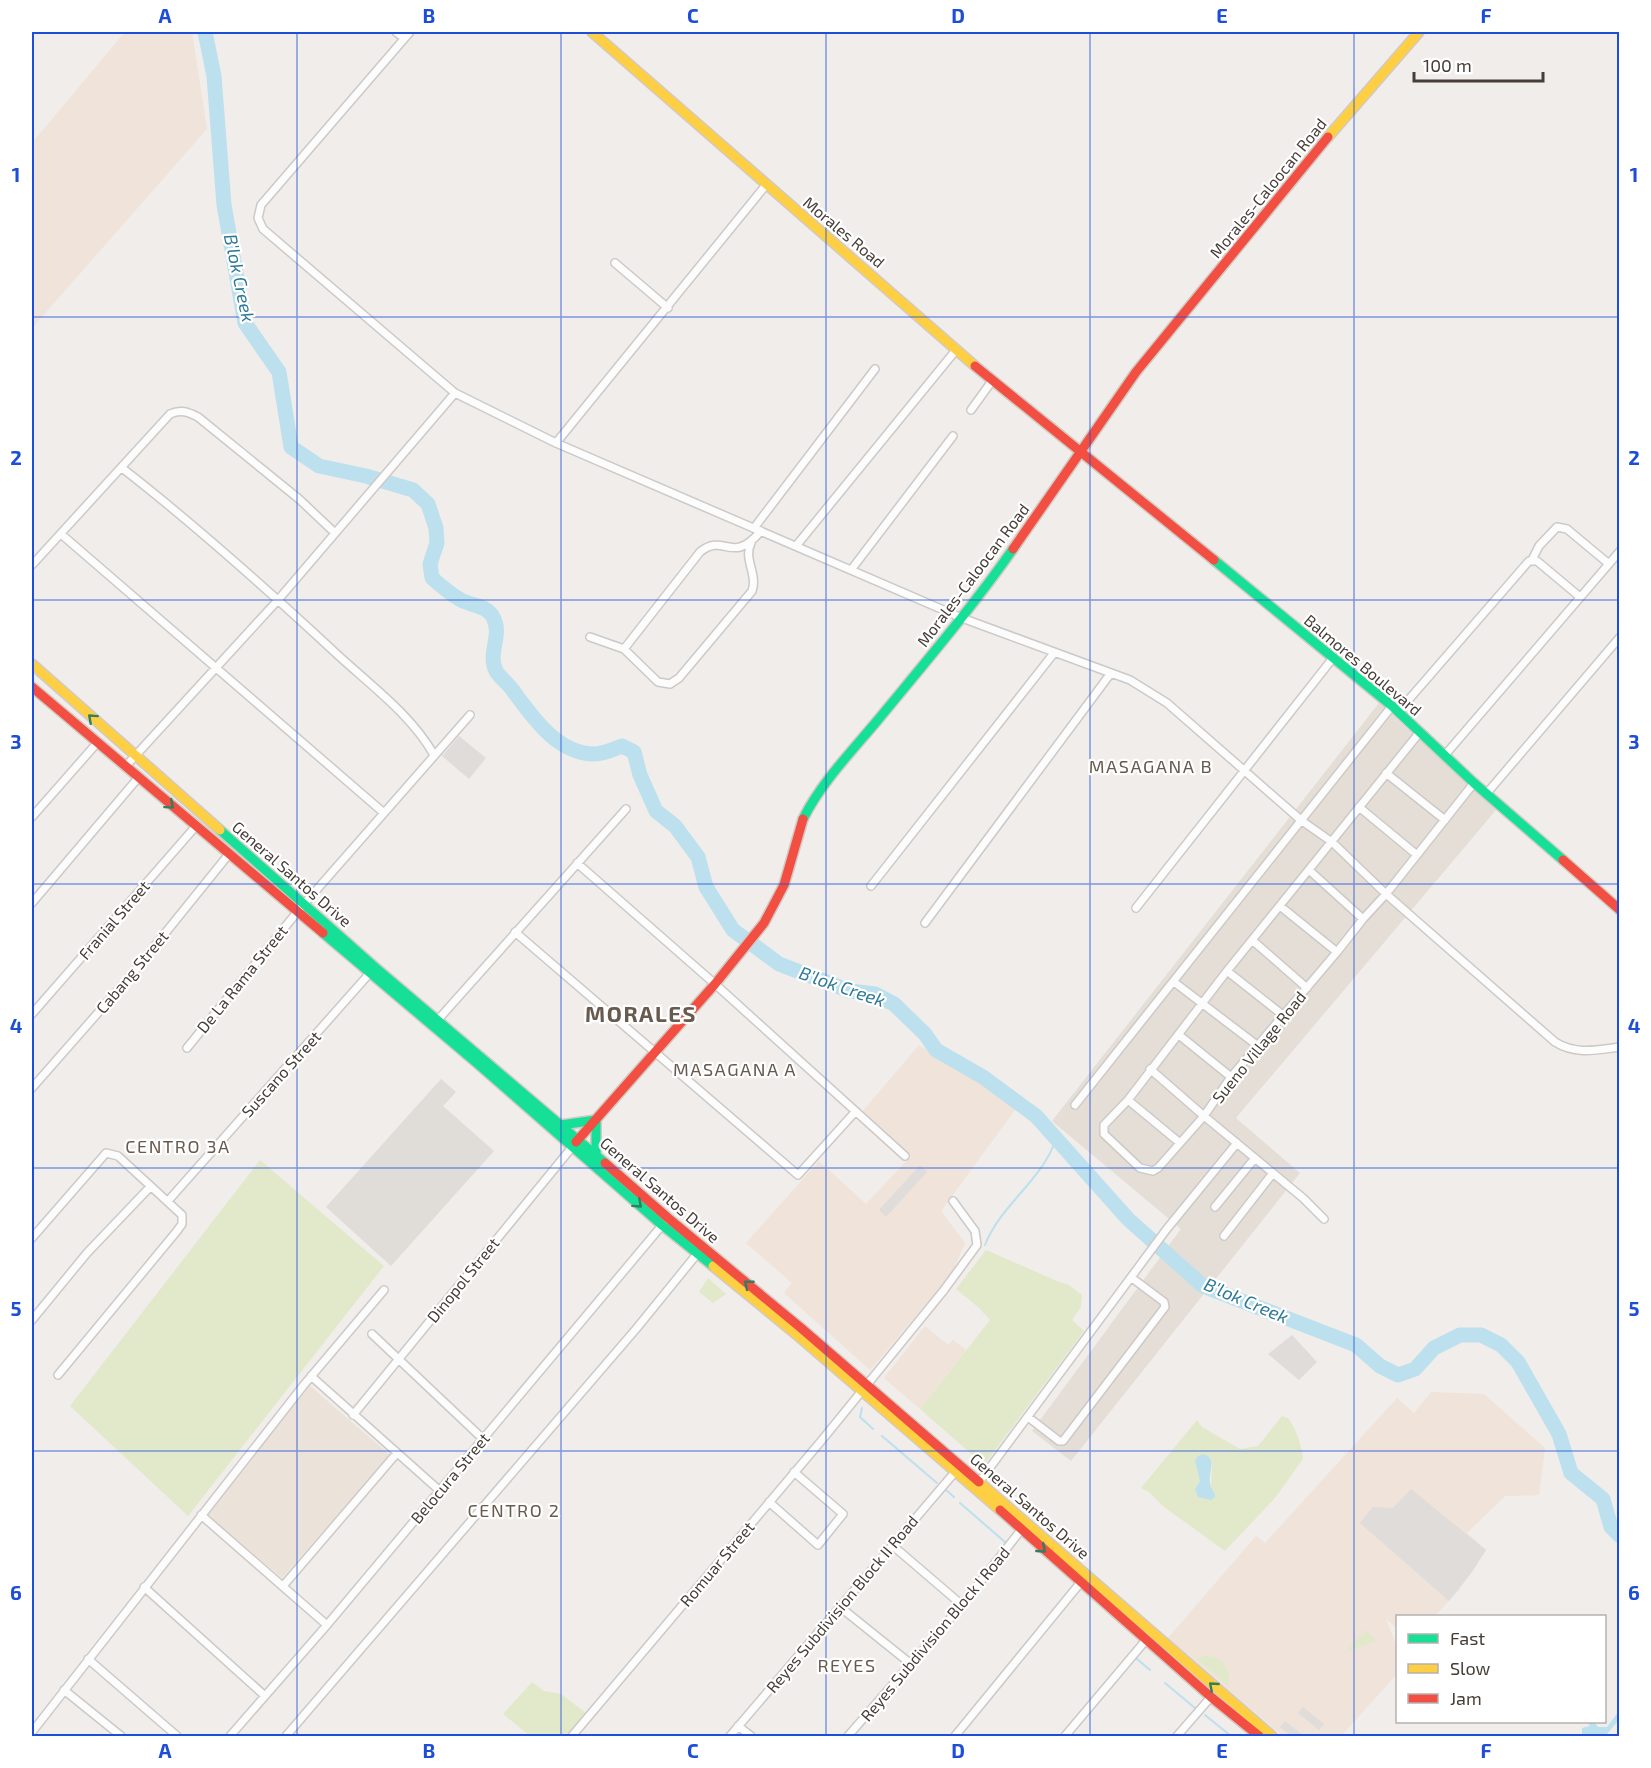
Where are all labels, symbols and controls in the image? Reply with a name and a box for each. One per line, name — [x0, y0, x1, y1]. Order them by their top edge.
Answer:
text: A — [158, 3, 172, 27]
text: B — [423, 3, 435, 27]
text: C — [687, 3, 699, 27]
text: D — [951, 3, 965, 27]
text: E — [1216, 3, 1228, 27]
text: F — [1480, 3, 1492, 27]
scale bar — [1414, 45, 1543, 83]
text: 100 m — [1423, 54, 1472, 76]
street label: Morales-Caloocan Road — [1205, 114, 1330, 261]
text: 1 — [12, 162, 20, 186]
text: 1 — [1630, 162, 1638, 186]
street label: Morales Road — [800, 192, 889, 271]
water label: B'lok Creek — [220, 232, 260, 324]
text: 2 — [10, 445, 22, 469]
text: 2 — [1628, 445, 1640, 469]
street label: Morales-Caloocan Road — [913, 499, 1033, 650]
street label: Balmores Boulevard — [1301, 610, 1426, 719]
one-way arrow — [88, 714, 98, 725]
text: 3 — [10, 729, 22, 753]
text: 3 — [1628, 729, 1640, 753]
district label: MASAGANA B — [1089, 755, 1213, 777]
one-way arrow — [163, 798, 174, 809]
street label: General Santos Drive — [229, 817, 356, 931]
street label: Franial Street — [74, 876, 153, 963]
street label: De La Rama Street — [192, 921, 291, 1036]
street label: Cabang Street — [92, 926, 172, 1017]
water label: B'lok Creek — [796, 961, 888, 1011]
street label: Sueno Village Road — [1208, 987, 1309, 1106]
district label: MORALES — [585, 1000, 697, 1026]
text: 4 — [10, 1013, 23, 1037]
text: 4 — [1628, 1013, 1641, 1037]
street label: Suscano Street — [237, 1027, 324, 1121]
district label: MASAGANA A — [673, 1058, 797, 1080]
street label: General Santos Drive — [597, 1133, 724, 1247]
district label: CENTRO 3A — [125, 1135, 231, 1157]
one-way arrow — [631, 1197, 642, 1208]
street label: Dinopol Street — [423, 1233, 503, 1326]
water label: B'lok Creek — [1201, 1272, 1292, 1328]
one-way arrow — [744, 1280, 755, 1291]
text: 5 — [10, 1296, 22, 1320]
text: 5 — [1628, 1296, 1640, 1320]
street label: Belocura Street — [406, 1428, 493, 1527]
street label: General Santos Drive — [967, 1449, 1094, 1563]
district label: CENTRO 2 — [468, 1499, 560, 1521]
street label: Reyes Subdivision Block II Road — [762, 1511, 921, 1696]
street label: Romuar Street — [676, 1517, 758, 1610]
one-way arrow — [1035, 1542, 1046, 1553]
street label: Reyes Subdivision Block I Road — [856, 1543, 1013, 1725]
text: 6 — [10, 1580, 22, 1604]
text: 6 — [1628, 1580, 1640, 1604]
legend — [1396, 1615, 1606, 1723]
text: Fast — [1450, 1627, 1485, 1649]
district label: REYES — [817, 1654, 877, 1676]
text: Slow — [1450, 1657, 1491, 1679]
one-way arrow — [1209, 1682, 1220, 1693]
text: Jam — [1450, 1687, 1482, 1709]
text: A — [158, 1738, 172, 1762]
text: B — [423, 1738, 435, 1762]
text: C — [687, 1738, 699, 1762]
text: D — [951, 1738, 965, 1762]
text: E — [1216, 1738, 1228, 1762]
text: F — [1480, 1738, 1492, 1762]

